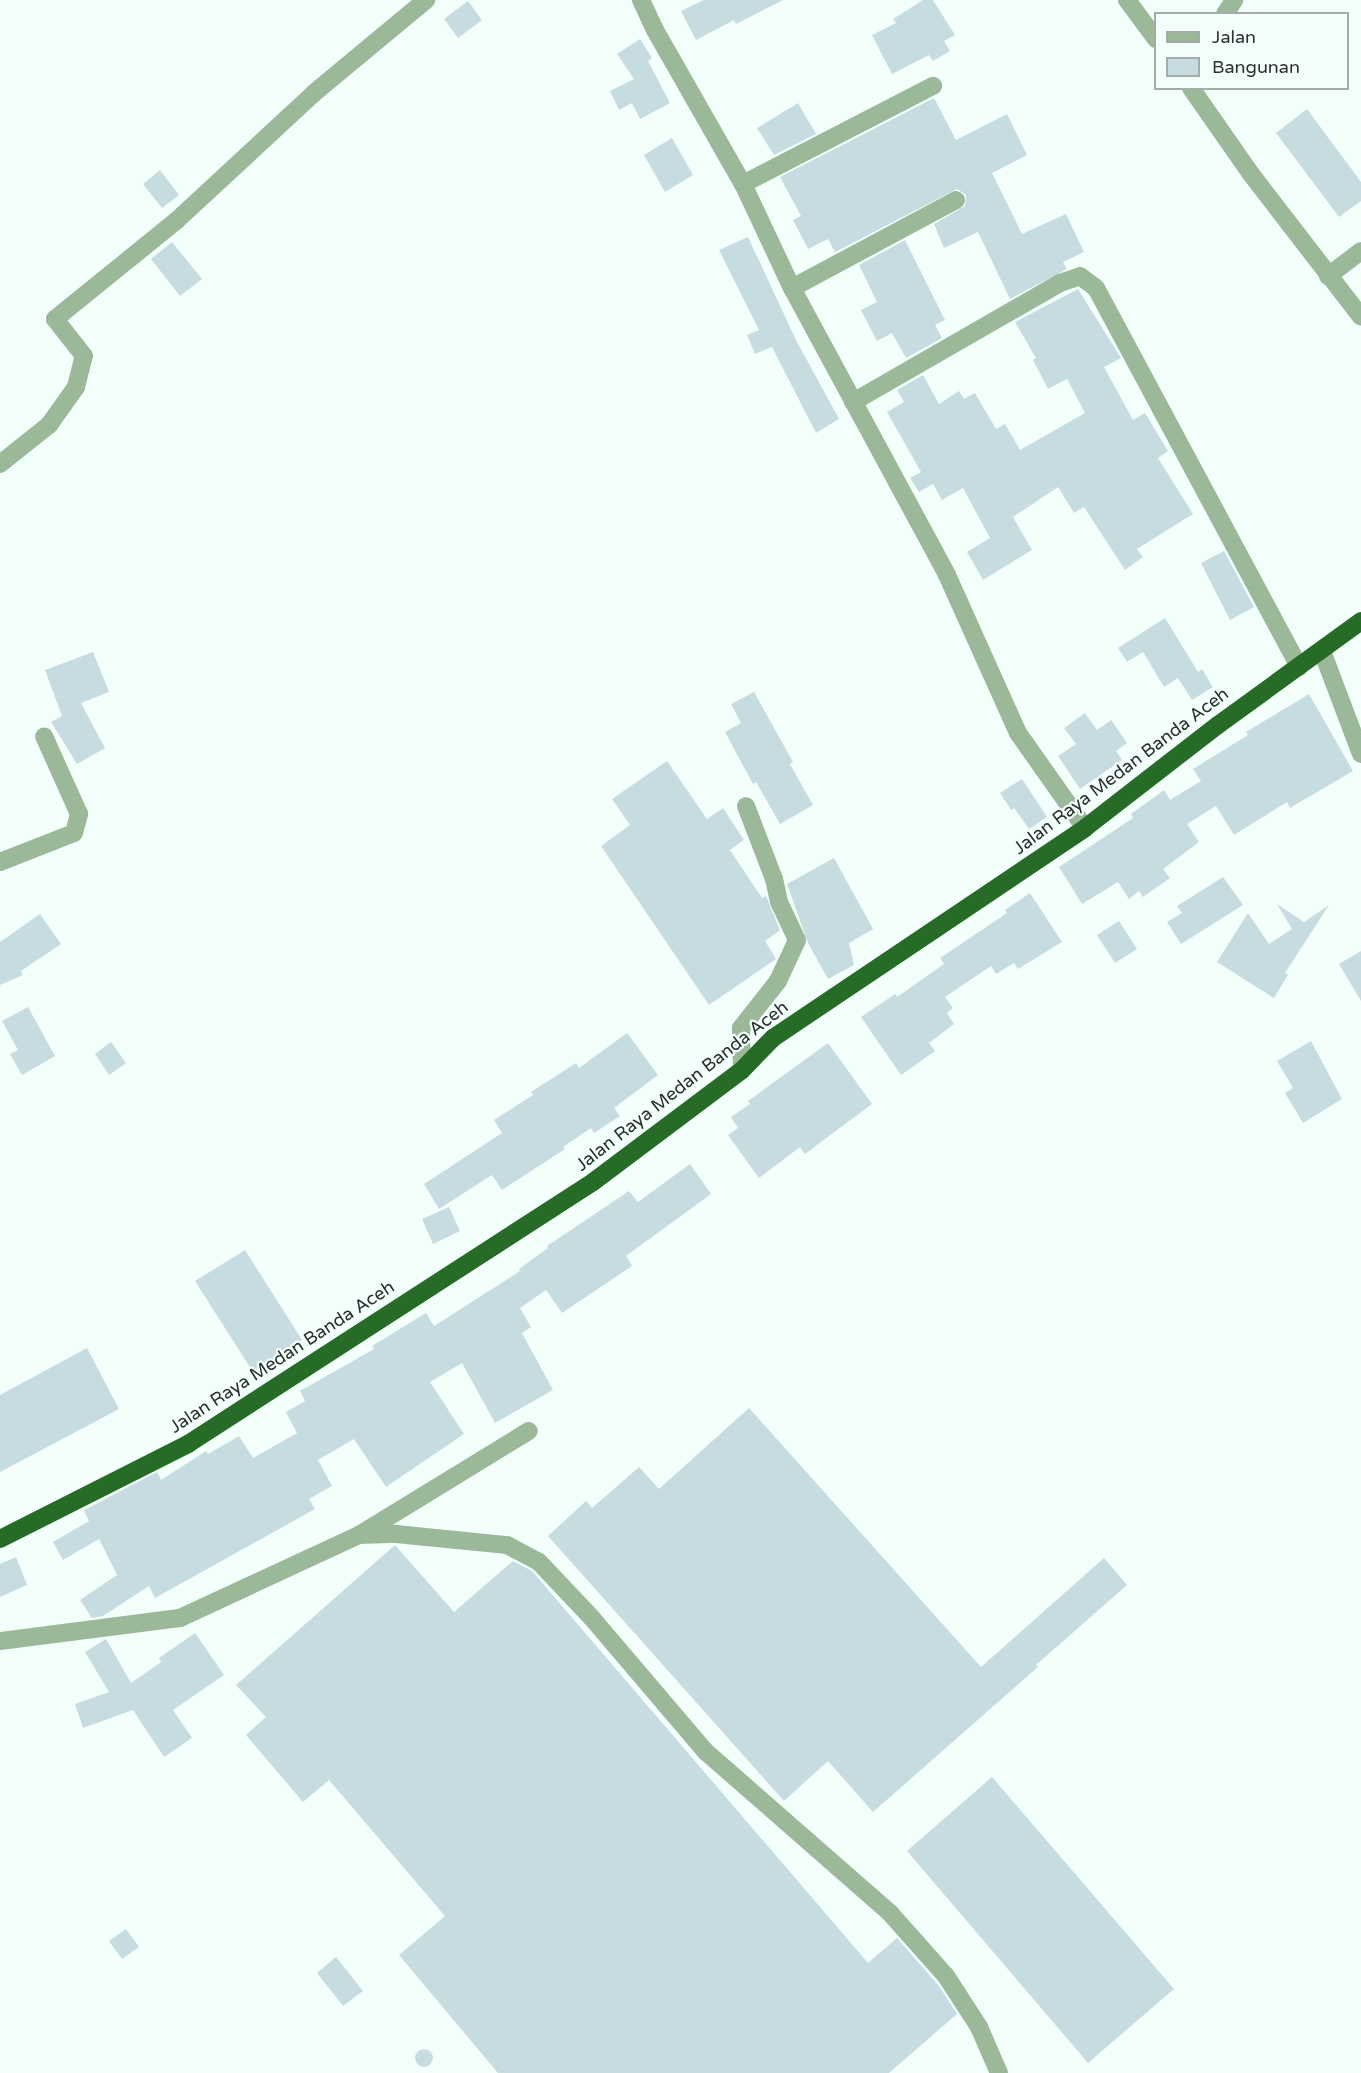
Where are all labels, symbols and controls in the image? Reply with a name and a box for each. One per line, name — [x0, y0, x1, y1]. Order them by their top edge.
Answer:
legend — [1154, 12, 1349, 90]
text: Jalan — [1212, 26, 1256, 48]
text: Bangunan — [1212, 56, 1300, 78]
street label: Jalan Raya Medan Banda Aceh — [1009, 683, 1233, 859]
street label: Jalan Raya Medan Banda Aceh — [571, 996, 793, 1176]
street label: Jalan Raya Medan Banda Aceh — [165, 1276, 399, 1438]

